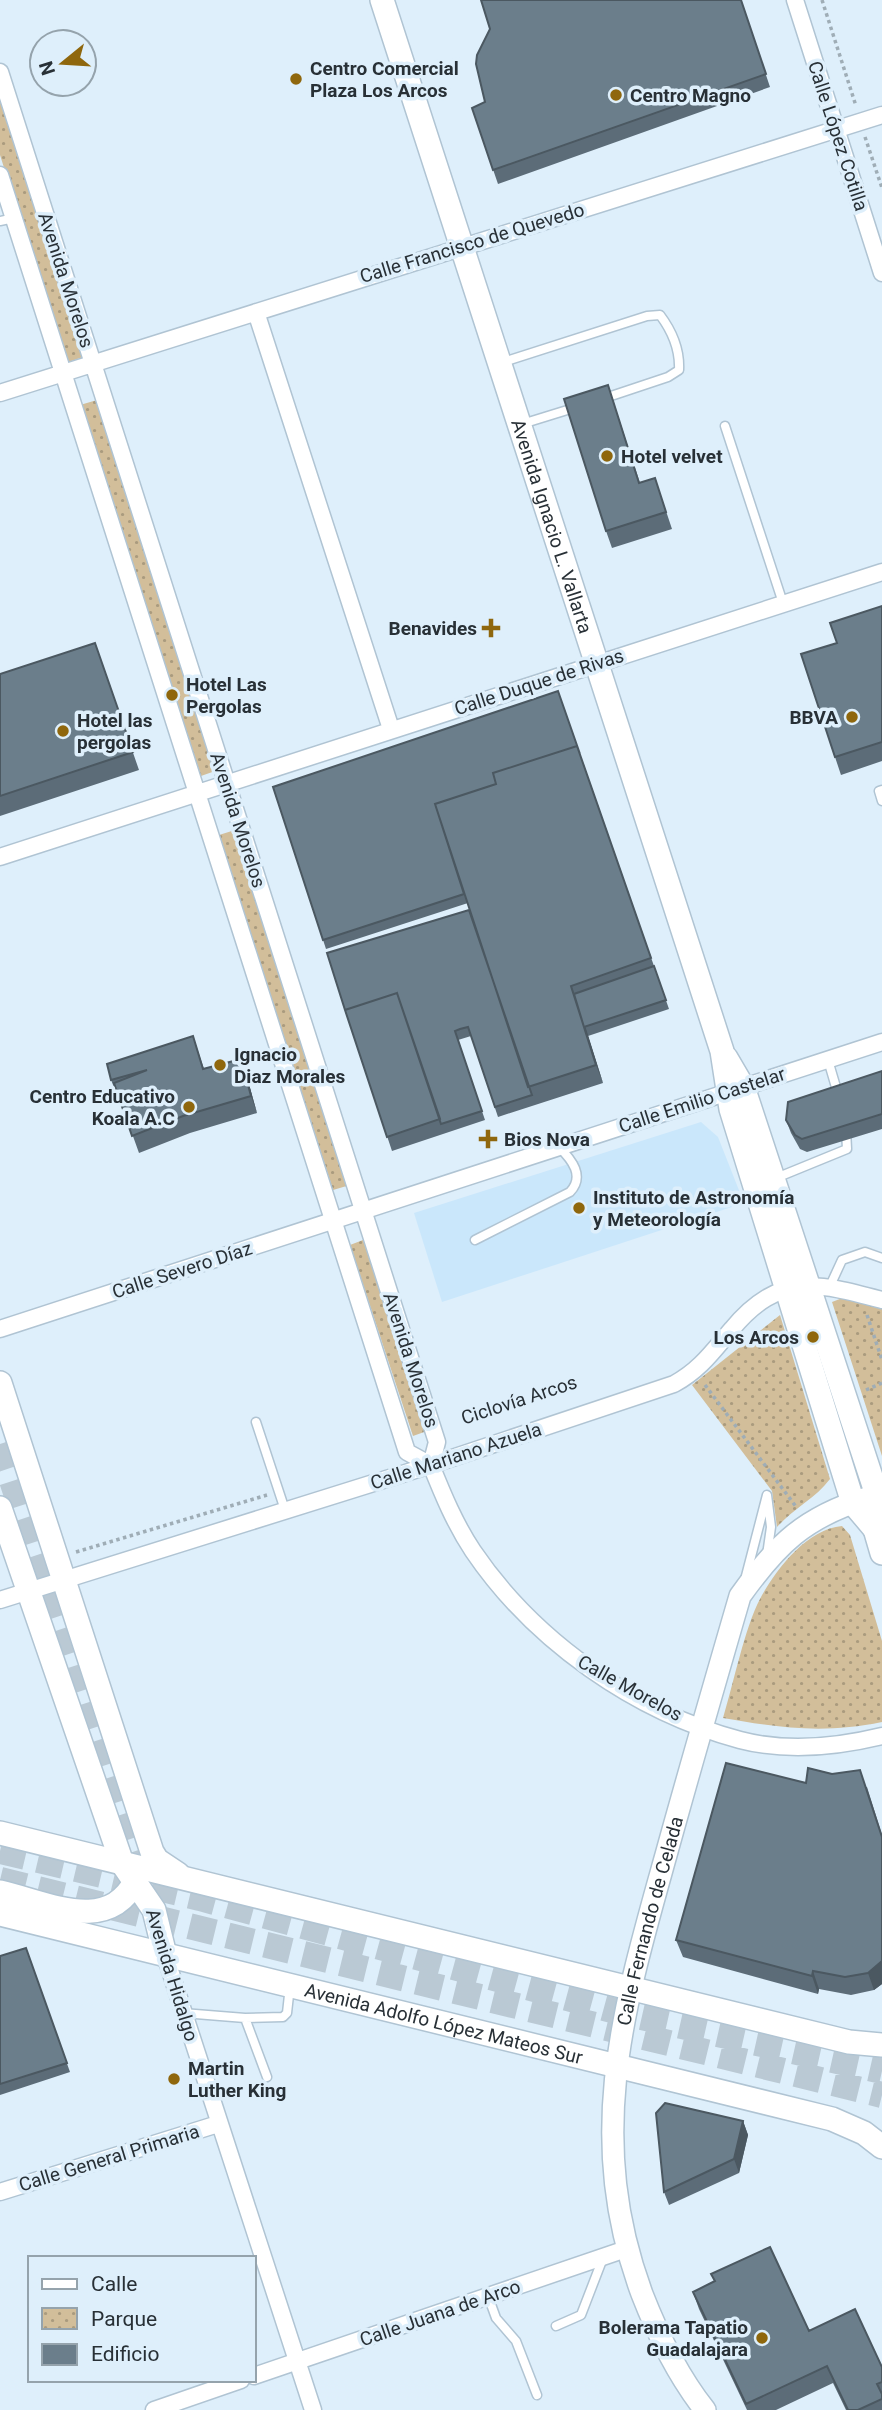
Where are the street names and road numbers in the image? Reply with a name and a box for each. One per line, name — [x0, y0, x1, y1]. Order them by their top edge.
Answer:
street label: Calle López Cotilla — [803, 58, 873, 214]
street label: Calle Francisco de Quevedo — [357, 198, 587, 288]
street label: Avenida Morelos — [33, 209, 99, 351]
street label: Avenida Ignacio L. Vallarta — [507, 416, 598, 636]
street label: Calle Duque de Rivas — [451, 644, 627, 720]
street label: Avenida Morelos — [205, 749, 271, 891]
street label: Calle Emilio Castelar — [616, 1062, 789, 1138]
street label: Calle Severo Díaz — [109, 1237, 255, 1303]
street label: Avenida Morelos — [378, 1289, 444, 1431]
street label: Ciclovía Arcos — [458, 1370, 580, 1430]
street label: Calle Mariano Azuela — [368, 1417, 544, 1495]
street label: Calle Morelos — [574, 1650, 686, 1726]
street label: Calle Fernando de Celada — [612, 1814, 688, 2027]
street label: Avenida Hidalgo — [141, 1906, 203, 2044]
street label: Avenida Adolfo López Mateos Sur — [302, 1978, 586, 2069]
street label: Calle General Primaria — [16, 2120, 202, 2196]
street label: Calle Juana de Arco — [357, 2275, 523, 2351]

